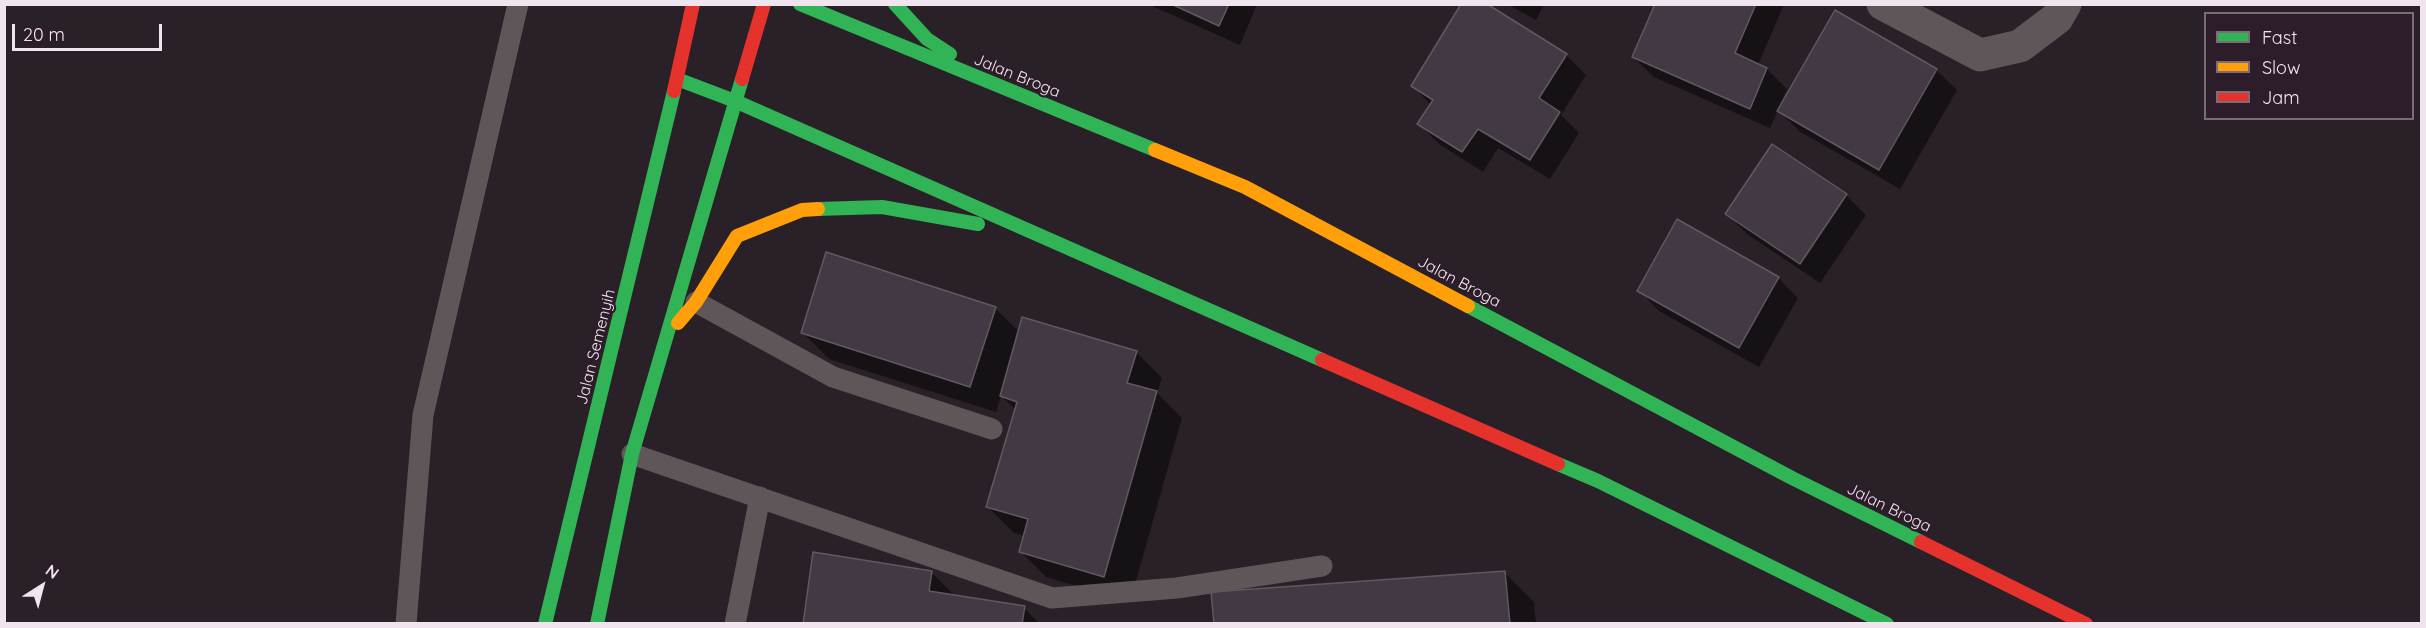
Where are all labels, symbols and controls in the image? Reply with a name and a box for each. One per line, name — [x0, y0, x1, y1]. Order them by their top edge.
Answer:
scale bar — [15, 12, 165, 50]
legend — [2204, 12, 2414, 120]
text: 20 m — [23, 23, 65, 46]
text: Fast — [2262, 26, 2297, 49]
street label: Jalan Broga — [971, 50, 1063, 102]
text: Slow — [2262, 56, 2300, 79]
text: Jam — [2262, 86, 2300, 109]
street label: Jalan Broga — [1414, 252, 1504, 312]
street label: Jalan Semenyih — [572, 287, 620, 407]
street label: Jalan Broga — [1844, 479, 1934, 537]
north arrow — [12, 556, 72, 616]
text: N — [42, 560, 63, 583]

